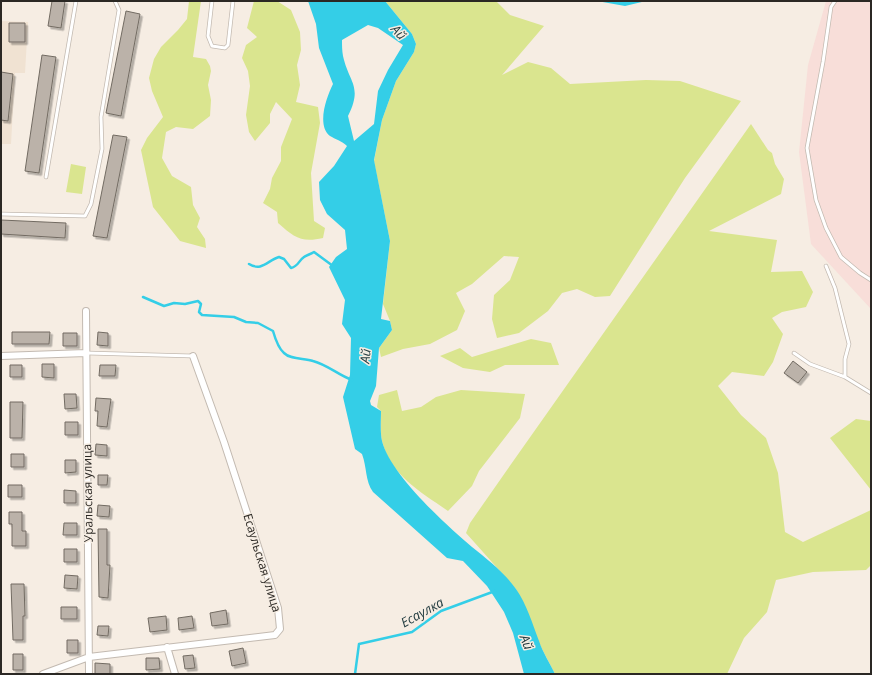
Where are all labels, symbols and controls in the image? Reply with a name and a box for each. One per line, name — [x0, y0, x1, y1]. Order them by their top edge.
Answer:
water label: Ай — [387, 20, 411, 44]
water label: Ай — [355, 347, 375, 365]
street label: Уральская улица — [78, 444, 97, 542]
street label: Есаульская улица — [239, 512, 286, 614]
water label: Есаулка — [397, 593, 447, 631]
water label: Ай — [516, 631, 538, 653]

